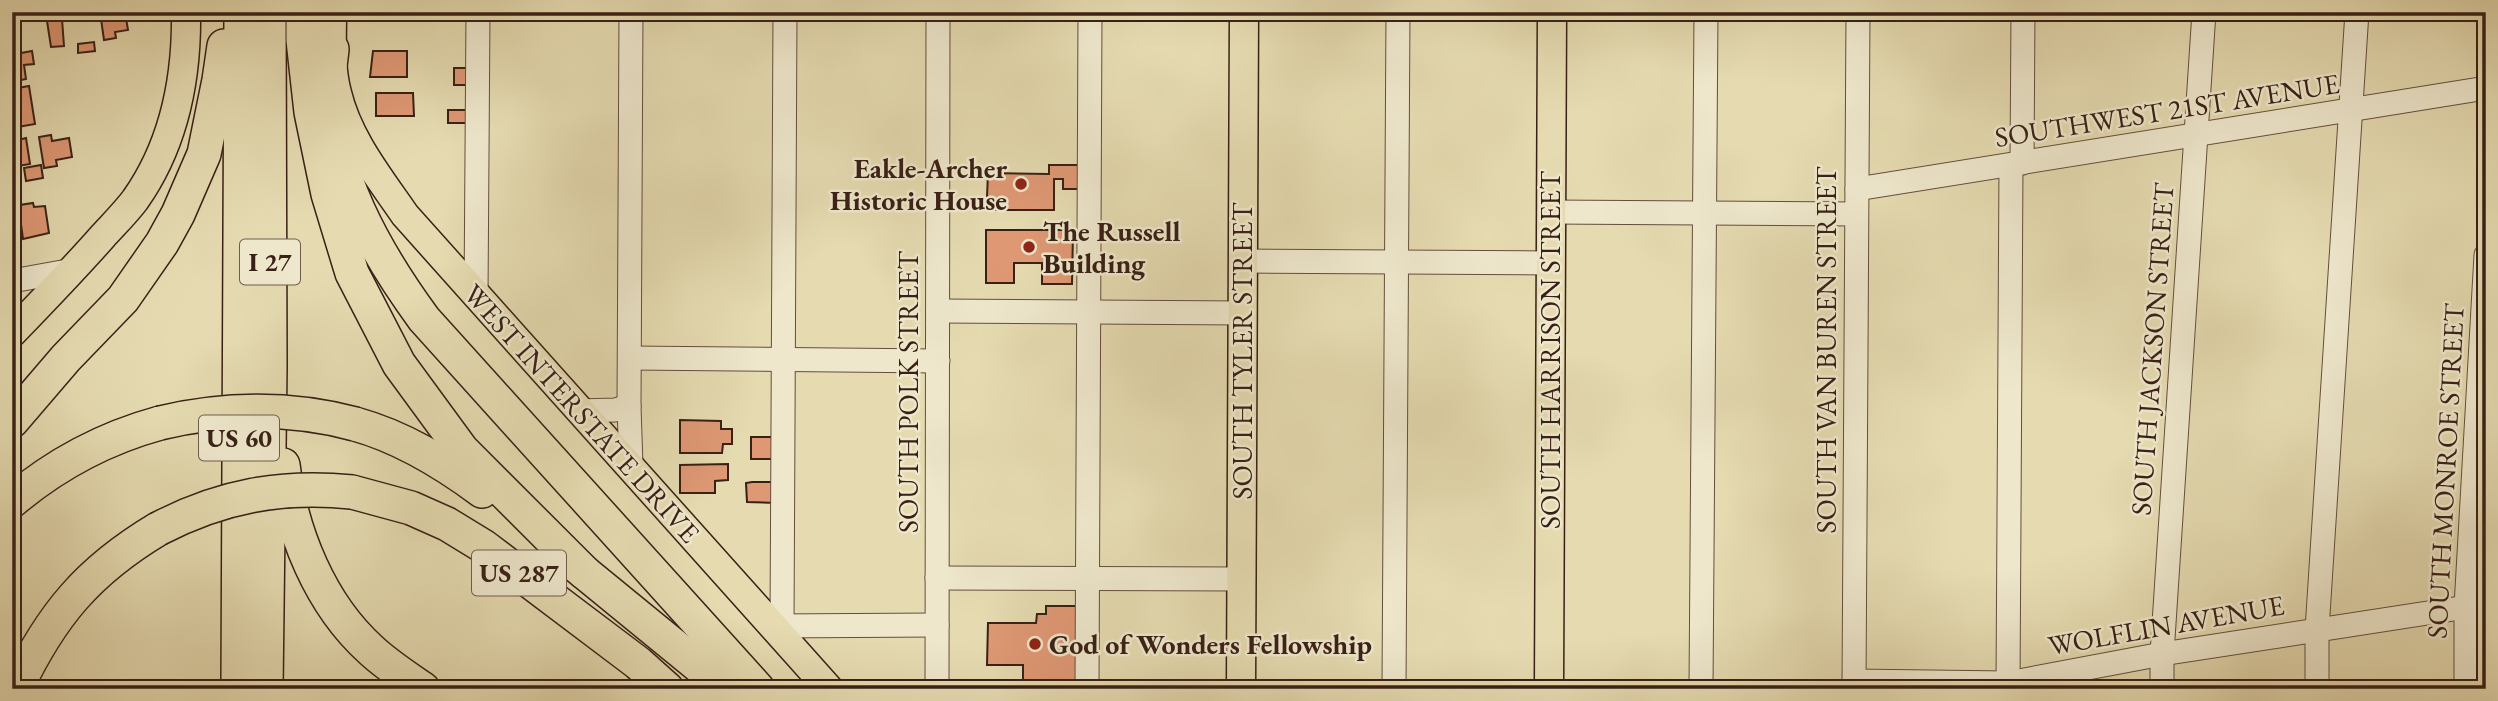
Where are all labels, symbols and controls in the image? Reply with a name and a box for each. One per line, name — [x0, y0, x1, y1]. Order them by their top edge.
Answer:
street label: SOUTHWEST 21ST AVENUE — [1992, 65, 2342, 155]
place label: Eakle-Archer Historic House — [830, 150, 1007, 218]
street label: SOUTH VAN BUREN STREET — [1808, 166, 1844, 534]
street label: SOUTH HARRISON STREET — [1532, 171, 1568, 529]
marker: Eakle-Archer Historic House — [1013, 176, 1029, 192]
street label: SOUTH JACKSON STREET — [2122, 181, 2182, 517]
street label: SOUTH TYLER STREET — [1224, 202, 1260, 499]
place label: The Russell Building — [1043, 213, 1180, 281]
marker: The Russell Building — [1021, 239, 1037, 255]
road number: I 27 — [240, 240, 300, 284]
street label: SOUTH POLK STREET — [890, 251, 926, 533]
street label: WEST INTERSTATE DRIVE — [456, 276, 708, 550]
street label: SOUTH MONROE STREET — [2418, 302, 2472, 640]
road number: US 60 — [199, 416, 279, 460]
road number: US 287 — [472, 551, 566, 596]
street label: WOLFLIN AVENUE — [2045, 586, 2287, 663]
place label: God of Wonders Fellowship — [1049, 626, 1372, 662]
marker: God of Wonders Fellowship — [1027, 636, 1043, 652]

